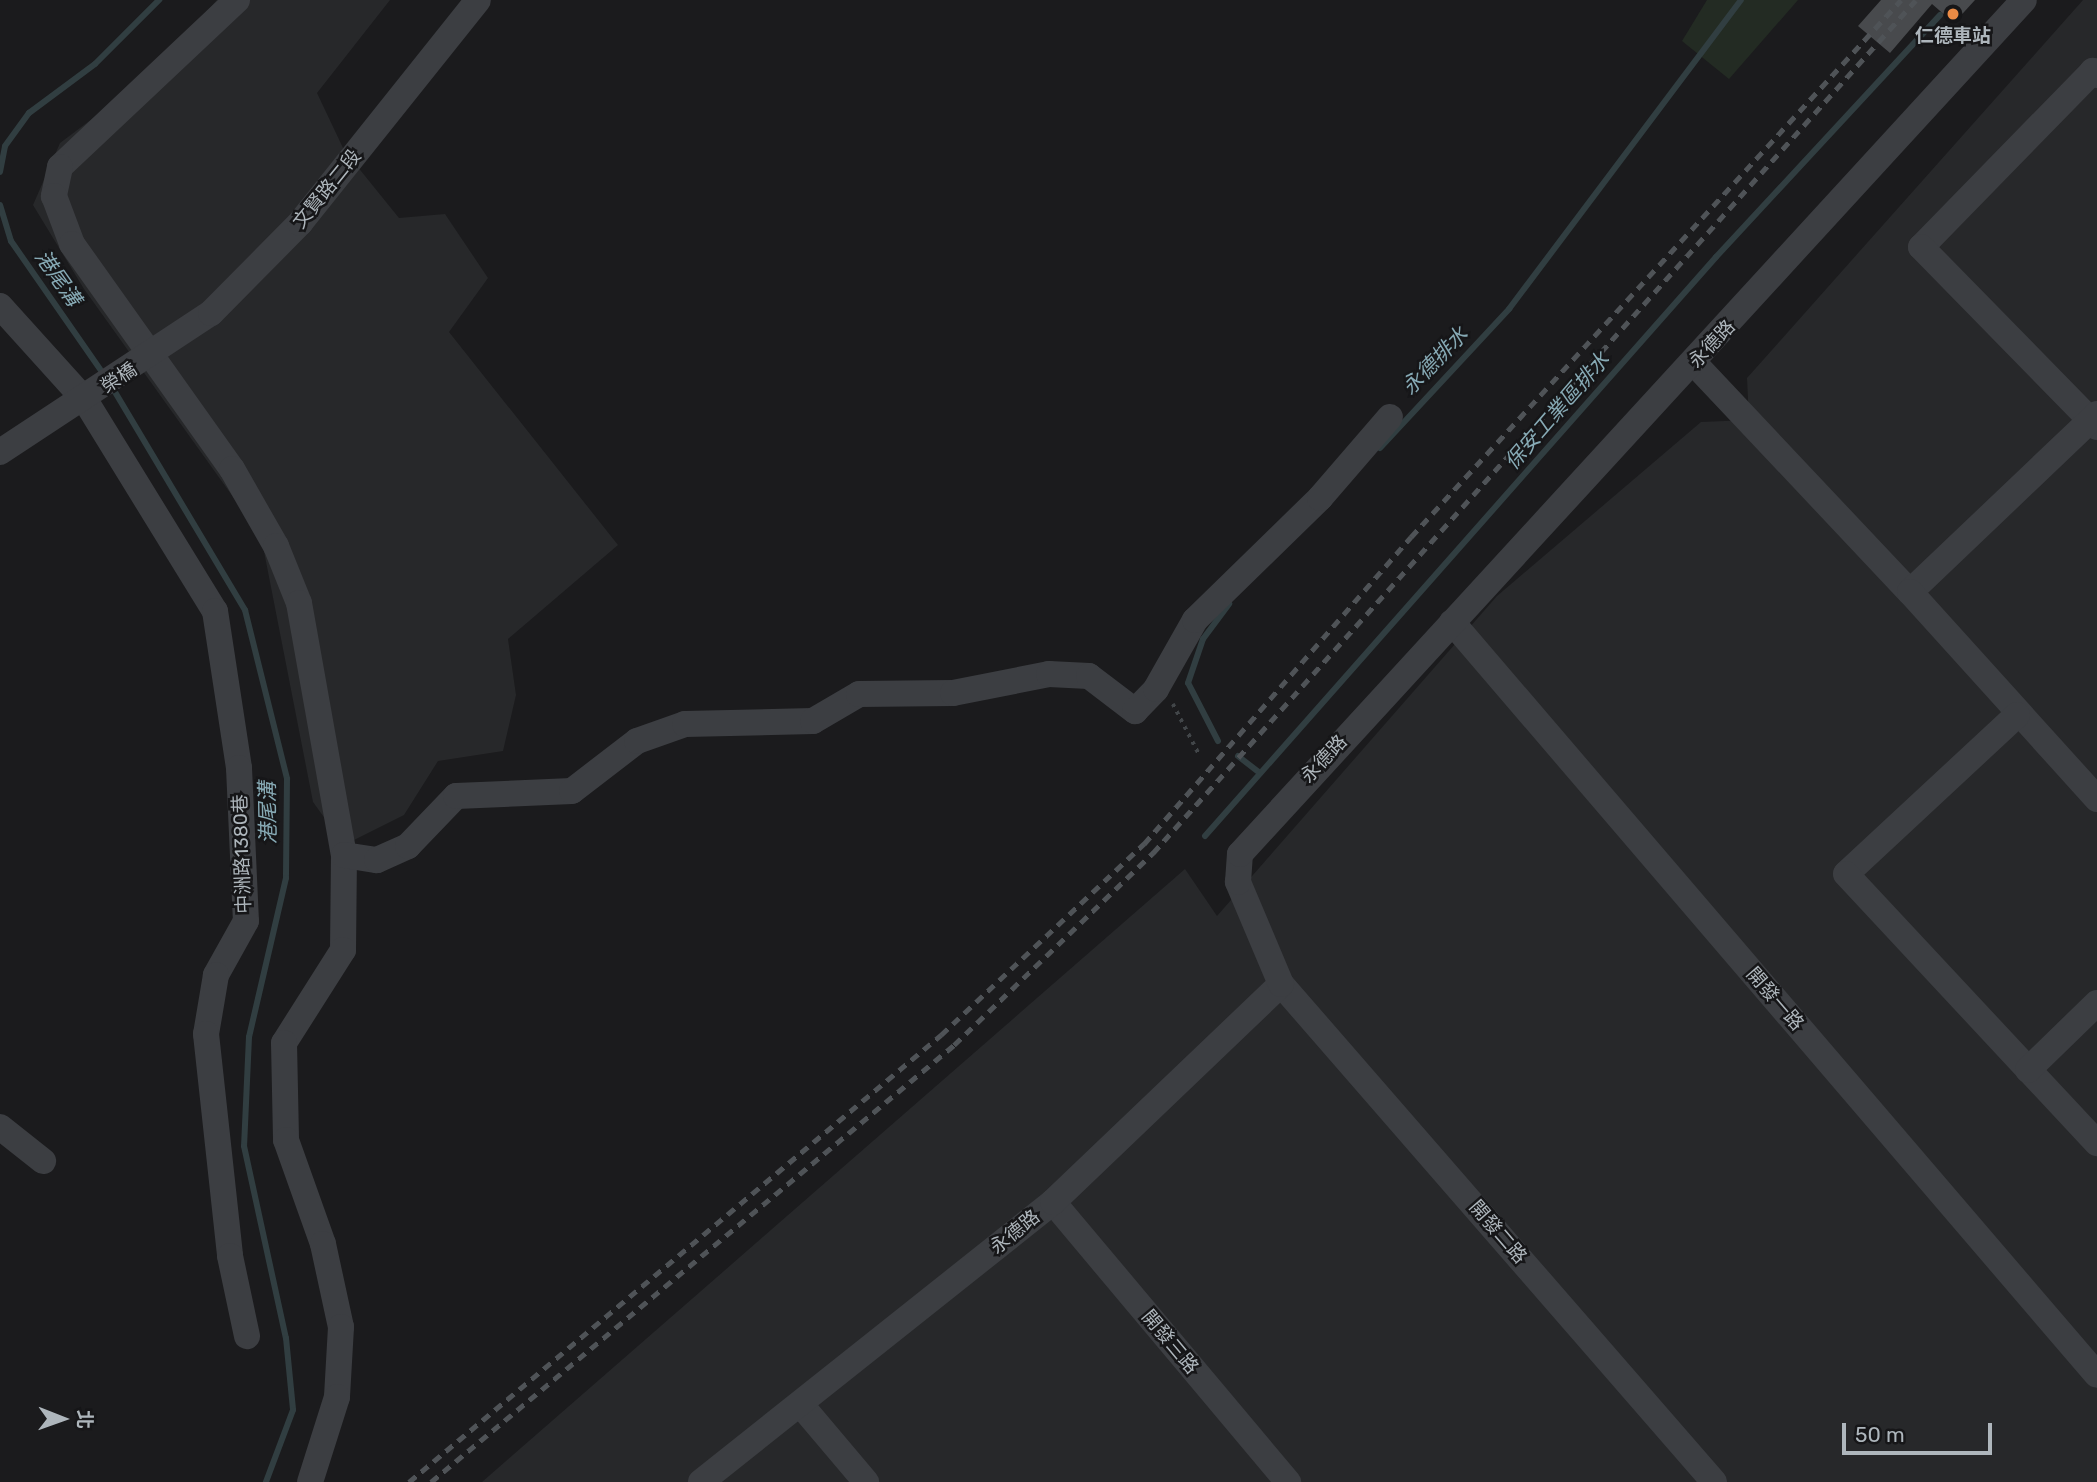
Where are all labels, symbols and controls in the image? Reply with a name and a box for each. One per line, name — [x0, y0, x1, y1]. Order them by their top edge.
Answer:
marker: 仁德車站 — [1945, 6, 1961, 22]
place label: 仁德車站 — [1915, 25, 1991, 47]
street label: 文賢路二段 — [288, 145, 366, 233]
water label: 港尾溝 — [30, 245, 86, 311]
street label: 永德路 — [1684, 315, 1740, 373]
water label: 永德排水 — [1397, 322, 1473, 400]
water label: 保安工業區排水 — [1499, 347, 1615, 475]
street label: 榮橋 — [97, 358, 141, 398]
street label: 永德路 — [1296, 730, 1352, 788]
water label: 港尾溝 — [255, 781, 281, 845]
street label: 中洲路1380巷 — [229, 794, 255, 914]
street label: 開發一路 — [1741, 963, 1809, 1035]
street label: 開發二路 — [1464, 1196, 1532, 1268]
street label: 永德路 — [986, 1205, 1044, 1259]
street label: 開發三路 — [1137, 1306, 1203, 1378]
north arrow — [28, 1384, 98, 1454]
scale bar — [1845, 1408, 1996, 1452]
text: 北 — [73, 1410, 96, 1429]
text: 50 m — [1855, 1422, 1905, 1447]

